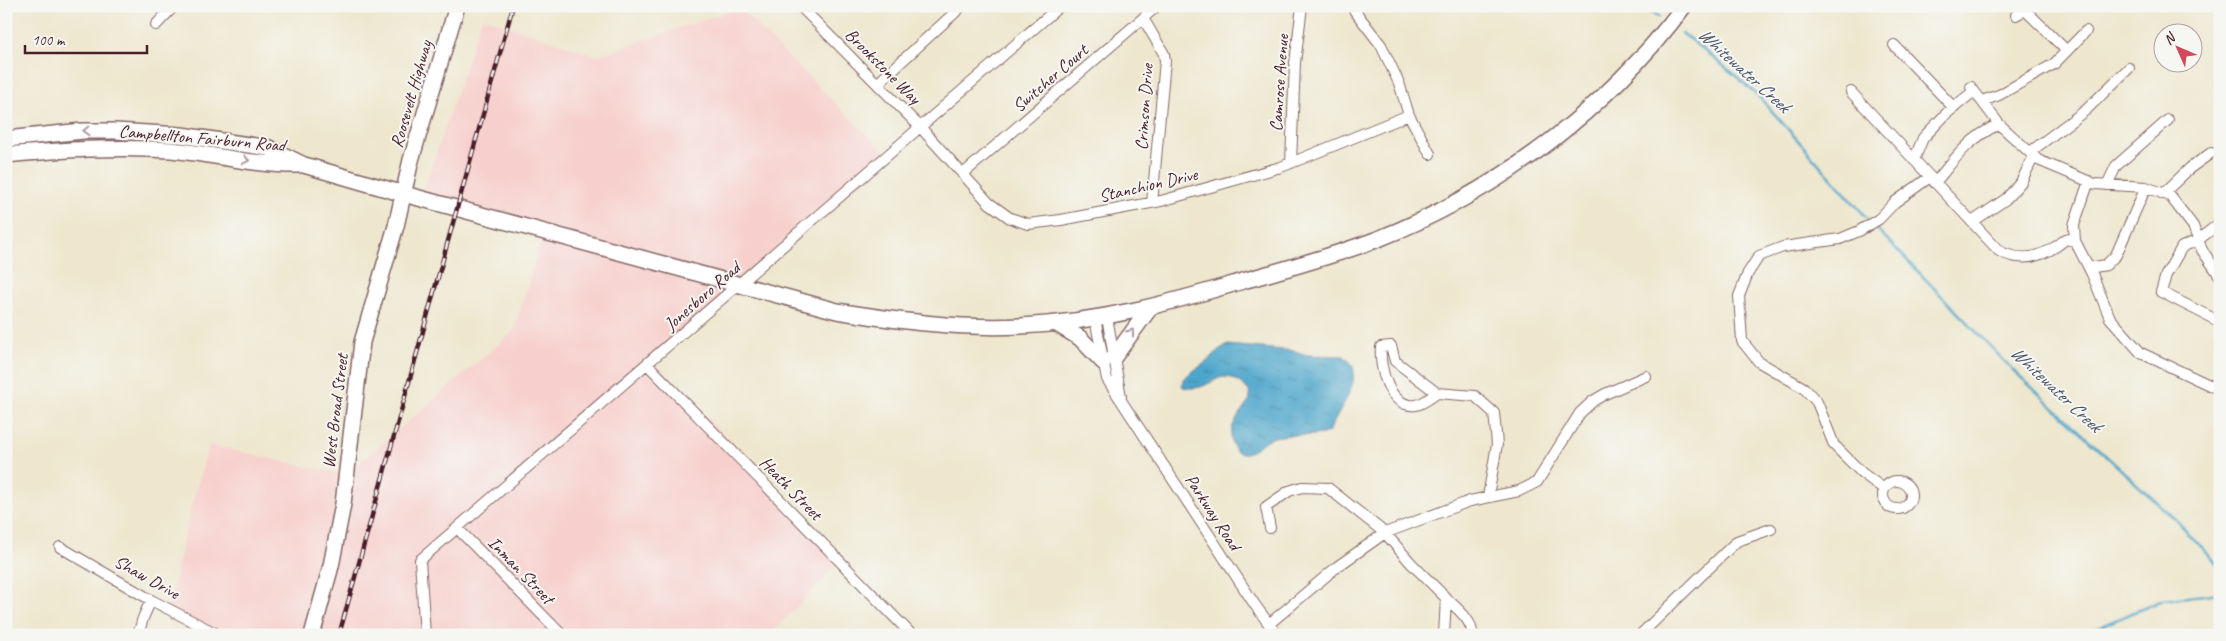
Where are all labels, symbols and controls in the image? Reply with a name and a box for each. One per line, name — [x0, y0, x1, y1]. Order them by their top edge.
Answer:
scale bar — [25, 22, 148, 54]
water label: Whitewater Creek — [1693, 22, 1797, 120]
north arrow — [2154, 22, 2204, 72]
street label: Brookstone Way — [841, 24, 927, 110]
text: N — [2160, 28, 2180, 48]
text: 100 m — [32, 31, 66, 50]
street label: Camrose Avenue — [1265, 33, 1293, 132]
street label: Roosevelt Highway — [385, 36, 437, 150]
street label: Switcher Court — [1008, 38, 1094, 117]
street label: Crimson Drive — [1130, 62, 1158, 151]
street label: Campbellton Fairburn Road — [118, 120, 289, 156]
one-way arrow — [82, 126, 90, 137]
one-way arrow — [242, 155, 251, 165]
street label: Stanchion Drive — [1097, 163, 1201, 207]
street label: Jonesboro Road — [659, 255, 747, 336]
one-way arrow — [1125, 328, 1134, 338]
water label: Whitewater Creek — [2006, 341, 2109, 439]
street label: West Broad Street — [317, 351, 353, 469]
street label: Heath Street — [755, 451, 828, 526]
street label: Parkway Road — [1180, 470, 1247, 557]
street label: Inman Street — [483, 532, 561, 611]
street label: Shaw Drive — [111, 550, 184, 604]

